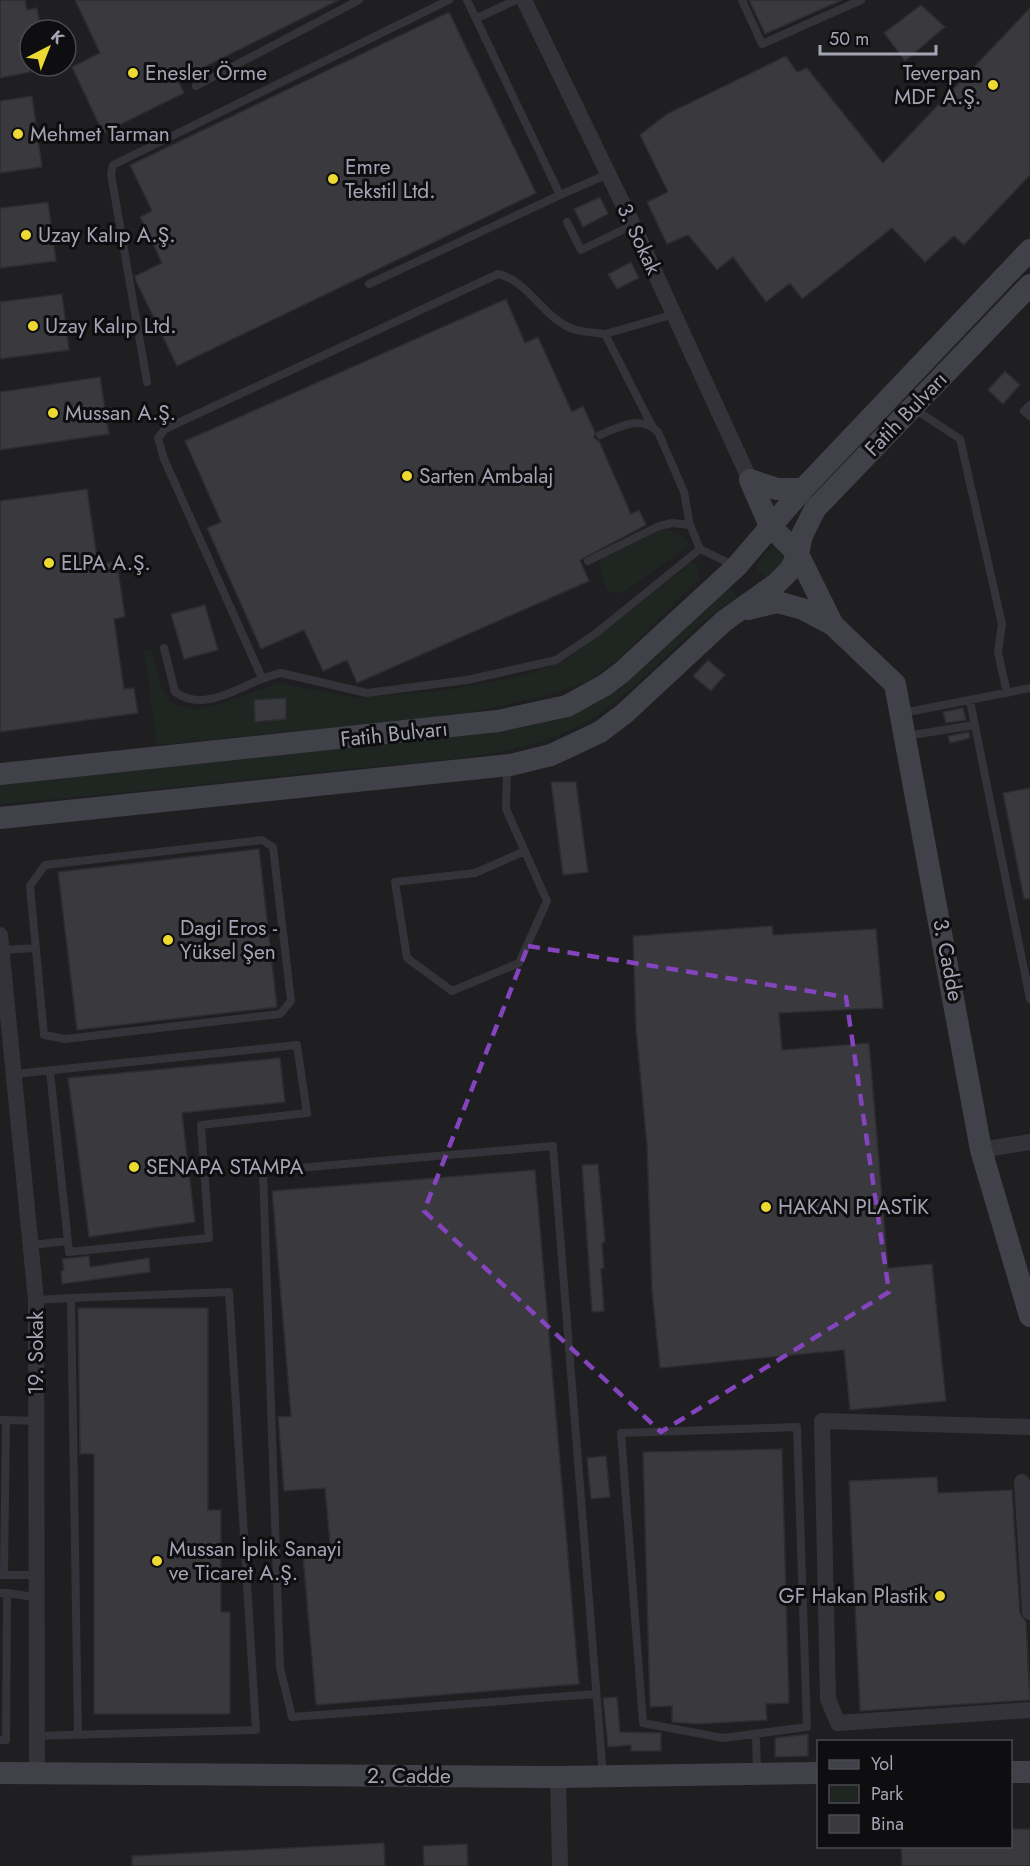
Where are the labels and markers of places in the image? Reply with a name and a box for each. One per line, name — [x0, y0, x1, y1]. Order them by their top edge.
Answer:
place label: Enesler Örme — [145, 58, 267, 88]
place label: Teverpan MDF A.Ş. — [894, 58, 981, 112]
marker: Enesler Örme — [126, 66, 140, 80]
marker: Teverpan MDF A.Ş. — [986, 78, 1000, 92]
place label: Mehmet Tarman — [30, 119, 170, 149]
marker: Mehmet Tarman — [11, 127, 25, 141]
place label: Emre Tekstil Ltd. — [345, 152, 436, 206]
marker: Emre Tekstil Ltd. — [326, 172, 340, 186]
place label: Uzay Kalıp A.Ş. — [38, 220, 175, 250]
marker: Uzay Kalıp A.Ş. — [19, 228, 33, 242]
place label: Uzay Kalıp Ltd. — [45, 311, 177, 341]
marker: Uzay Kalıp Ltd. — [26, 319, 40, 333]
place label: Mussan A.Ş. — [65, 398, 176, 428]
marker: Mussan A.Ş. — [46, 406, 60, 420]
place label: Sarten Ambalaj — [419, 461, 553, 491]
marker: Sarten Ambalaj — [400, 469, 414, 483]
place label: ELPA A.Ş. — [61, 548, 151, 578]
marker: ELPA A.Ş. — [42, 556, 56, 570]
place label: Dagi Eros - Yüksel Şen — [180, 913, 278, 967]
marker: Dagi Eros - Yüksel Şen — [161, 933, 175, 947]
place label: SENAPA STAMPA — [146, 1152, 303, 1182]
marker: SENAPA STAMPA — [127, 1160, 141, 1174]
place label: HAKAN PLASTİK — [778, 1192, 929, 1222]
marker: HAKAN PLASTİK — [759, 1200, 773, 1214]
place label: Mussan İplik Sanayi ve Ticaret A.Ş. — [169, 1534, 342, 1588]
marker: Mussan İplik Sanayi ve Ticaret A.Ş. — [150, 1554, 164, 1568]
place label: GF Hakan Plastik — [779, 1581, 929, 1611]
marker: GF Hakan Plastik — [933, 1589, 947, 1603]

